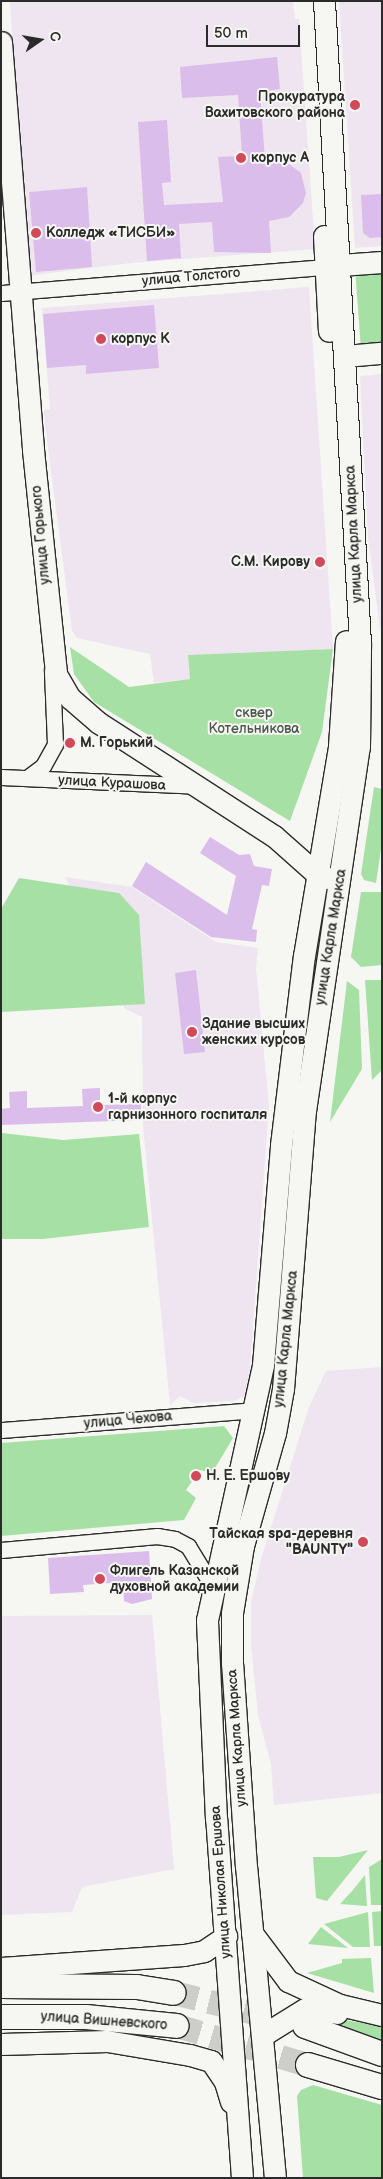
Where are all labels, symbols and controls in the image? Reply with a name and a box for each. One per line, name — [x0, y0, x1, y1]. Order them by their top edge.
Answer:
north arrow — [15, 15, 65, 65]
scale bar — [208, 15, 302, 47]
text: 50 m — [214, 24, 248, 43]
text: С — [46, 30, 64, 43]
place label: Прокуратура Вахитовского района — [205, 89, 345, 121]
marker: Прокуратура Вахитовского района — [349, 99, 361, 111]
place label: корпус А — [251, 150, 309, 166]
marker: корпус А — [235, 152, 247, 164]
place label: Колледж «ТИСБИ» — [46, 225, 175, 241]
marker: Колледж «ТИСБИ» — [30, 227, 42, 239]
street label: улица Толстого — [141, 264, 241, 290]
place label: корпус К — [111, 331, 170, 347]
marker: корпус К — [95, 333, 107, 345]
street label: улица Карла Маркса — [342, 465, 366, 603]
street label: улица Горького — [28, 485, 54, 585]
place label: С.М. Кирову — [231, 554, 310, 570]
marker: С.М. Кирову — [314, 556, 326, 568]
park label: сквер Котельникова — [208, 705, 300, 738]
place label: М. Горький — [80, 735, 153, 751]
marker: М. Горький — [64, 737, 76, 749]
street label: улица Курашова — [58, 772, 166, 794]
street label: улица Карла Маркса — [312, 868, 350, 1006]
place label: Здание высших женских курсов — [202, 1016, 305, 1048]
marker: Здание высших женских курсов — [186, 1026, 198, 1038]
place label: 1-й корпус гарнизонного госпиталя — [108, 1091, 267, 1124]
marker: 1-й корпус гарнизонного госпиталя — [92, 1101, 104, 1113]
street label: улица Карла Маркса — [270, 1270, 302, 1408]
street label: улица Чехова — [83, 1408, 173, 1432]
place label: Н. Е. Ершову — [206, 1468, 290, 1484]
marker: Н. Е. Ершову — [190, 1470, 202, 1482]
place label: Тайская spa-деревня "BAUNTY" — [209, 1526, 353, 1558]
marker: Тайская spa-деревня "BAUNTY" — [357, 1536, 369, 1548]
place label: Флигель Казанской духовной академии — [110, 1563, 239, 1595]
marker: Флигель Казанской духовной академии — [94, 1573, 106, 1585]
street label: улица Карла Маркса — [224, 1669, 250, 1807]
street label: улица Николая Ершова — [207, 1805, 235, 1959]
street label: улица Вишневского — [40, 2008, 168, 2034]

